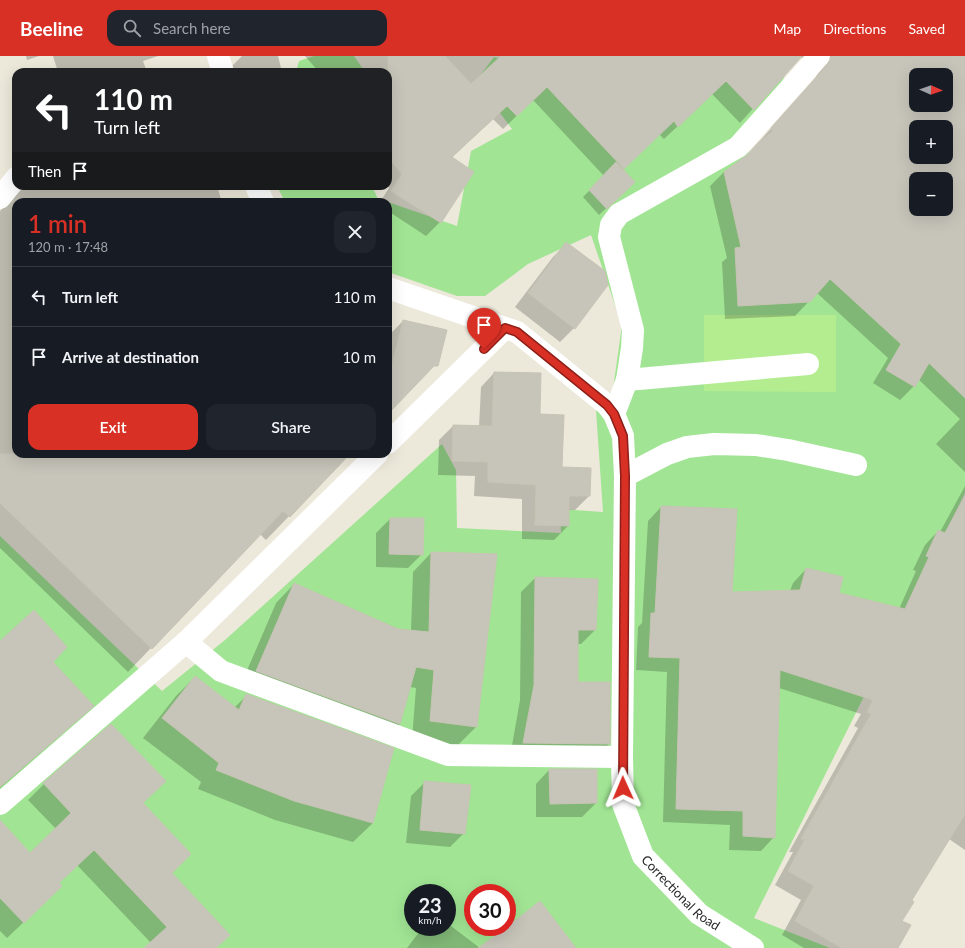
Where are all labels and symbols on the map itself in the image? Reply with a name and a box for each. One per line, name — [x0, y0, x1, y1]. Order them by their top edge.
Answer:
north arrow — [909, 68, 953, 112]
pin — [467, 308, 501, 349]
position arrow — [602, 767, 644, 809]
street label: Correctional Road — [638, 852, 723, 933]
speed limit sign: 30 — [464, 884, 516, 936]

